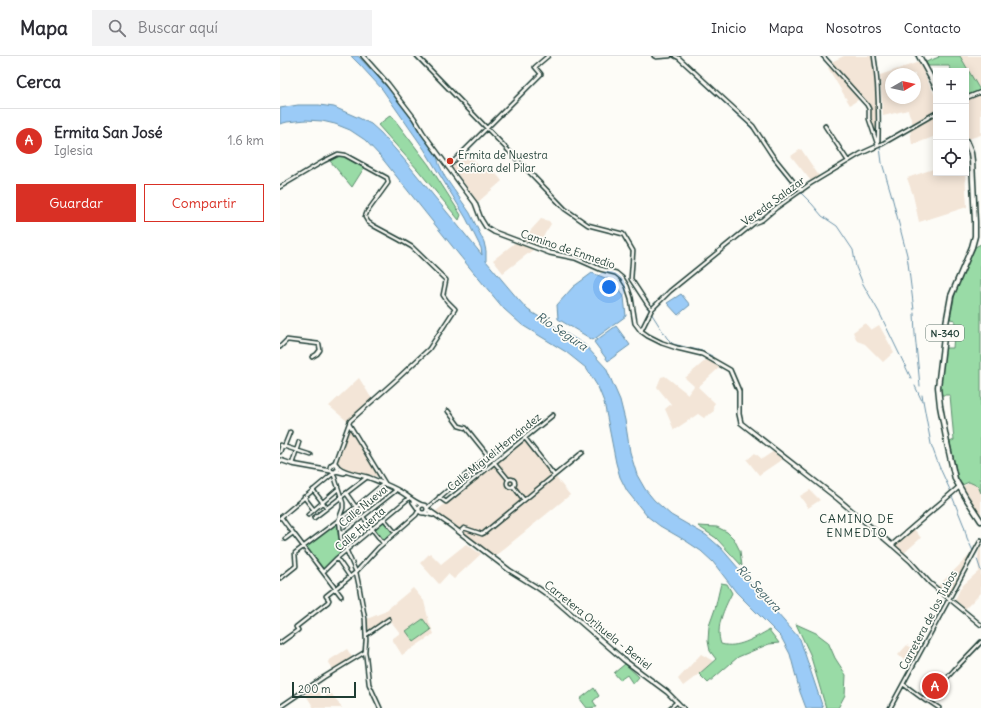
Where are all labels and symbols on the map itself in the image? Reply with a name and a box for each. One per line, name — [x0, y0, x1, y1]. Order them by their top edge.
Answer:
north arrow — [885, 68, 921, 104]
place label: Ermita de Nuestra Señora del Pilar — [458, 148, 548, 175]
marker: Ermita de Nuestra Señora del Pilar — [445, 156, 455, 166]
street label: Vereda Salazar — [739, 173, 808, 229]
street label: Camino de Enmedio — [519, 226, 617, 272]
your location — [599, 277, 619, 297]
water label: Río Segura — [534, 308, 591, 354]
road number: N-340 — [926, 325, 964, 341]
street label: Calle Miguel Hernández — [444, 410, 544, 494]
street label: Calle Nueva — [336, 482, 390, 530]
street label: Calle Huerta — [332, 504, 388, 554]
district label: CAMINO DE ENMEDIO — [819, 511, 895, 540]
water label: Río Segura — [734, 562, 785, 615]
street label: Carretera de los Tubos — [896, 568, 960, 672]
street label: Carretera Orihuela - Beniel — [542, 577, 654, 673]
pin: A — [922, 671, 948, 701]
scale bar — [292, 680, 356, 699]

